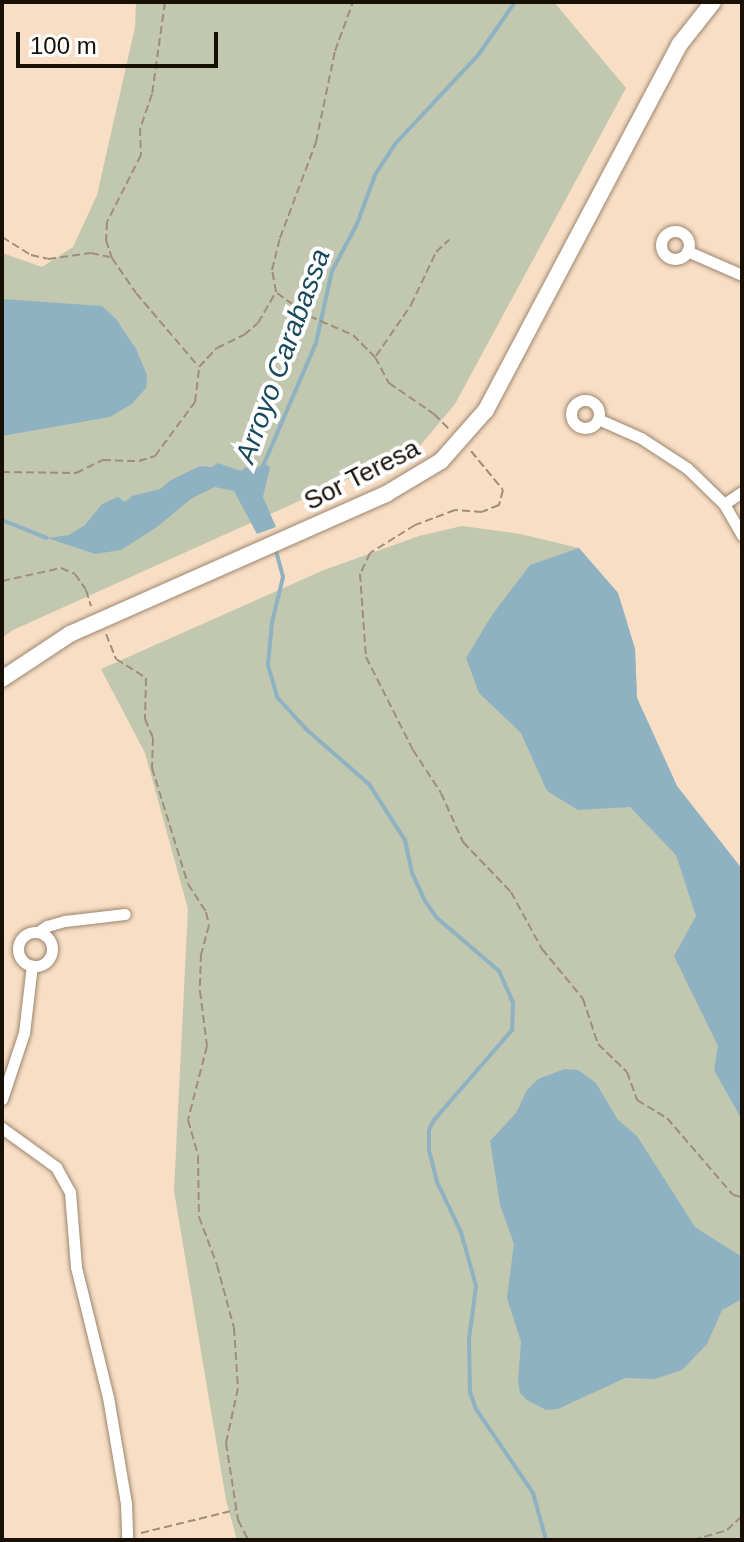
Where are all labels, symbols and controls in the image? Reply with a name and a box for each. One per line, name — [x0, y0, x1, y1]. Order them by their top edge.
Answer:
scale bar — [20, 16, 222, 66]
text: 100 m — [30, 32, 97, 59]
water label: Arroyo Carabassa — [229, 244, 337, 468]
street label: Sor Teresa — [299, 433, 425, 517]

